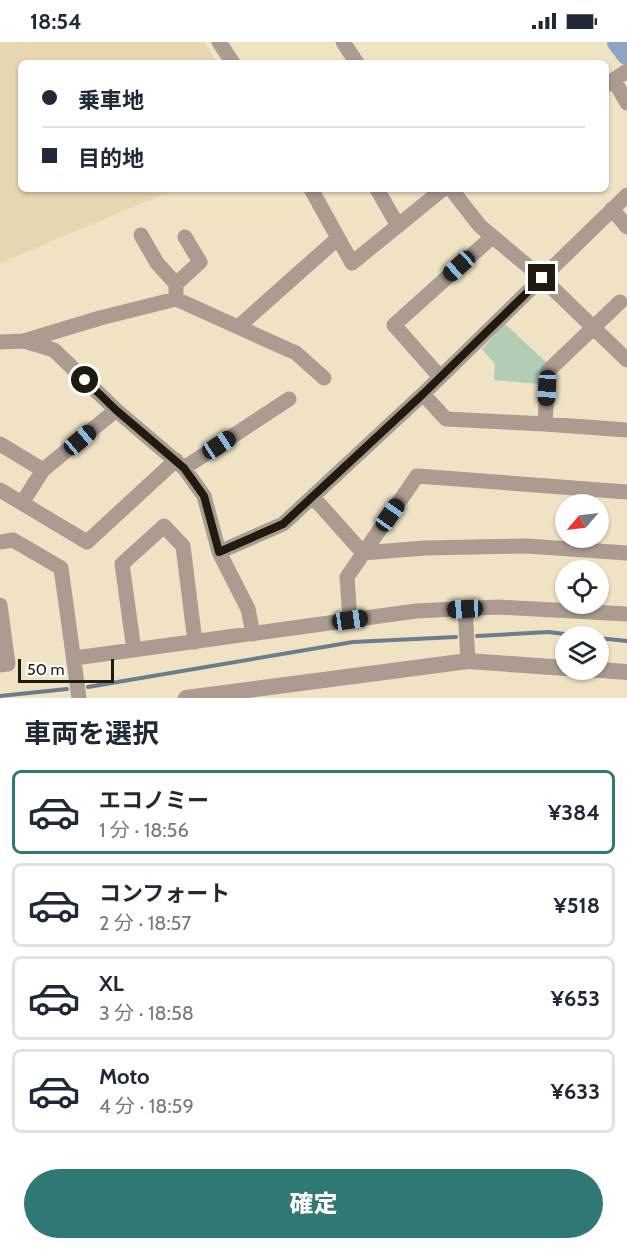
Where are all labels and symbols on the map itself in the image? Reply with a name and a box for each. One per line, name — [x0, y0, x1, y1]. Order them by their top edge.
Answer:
car — [440, 247, 478, 285]
route end — [528, 264, 555, 291]
route start — [71, 366, 98, 393]
car — [537, 370, 557, 406]
car — [60, 422, 100, 458]
car — [199, 428, 239, 462]
north arrow — [555, 494, 609, 548]
car — [372, 495, 408, 535]
car — [447, 599, 483, 619]
car — [331, 609, 369, 631]
scale bar — [18, 656, 114, 684]

